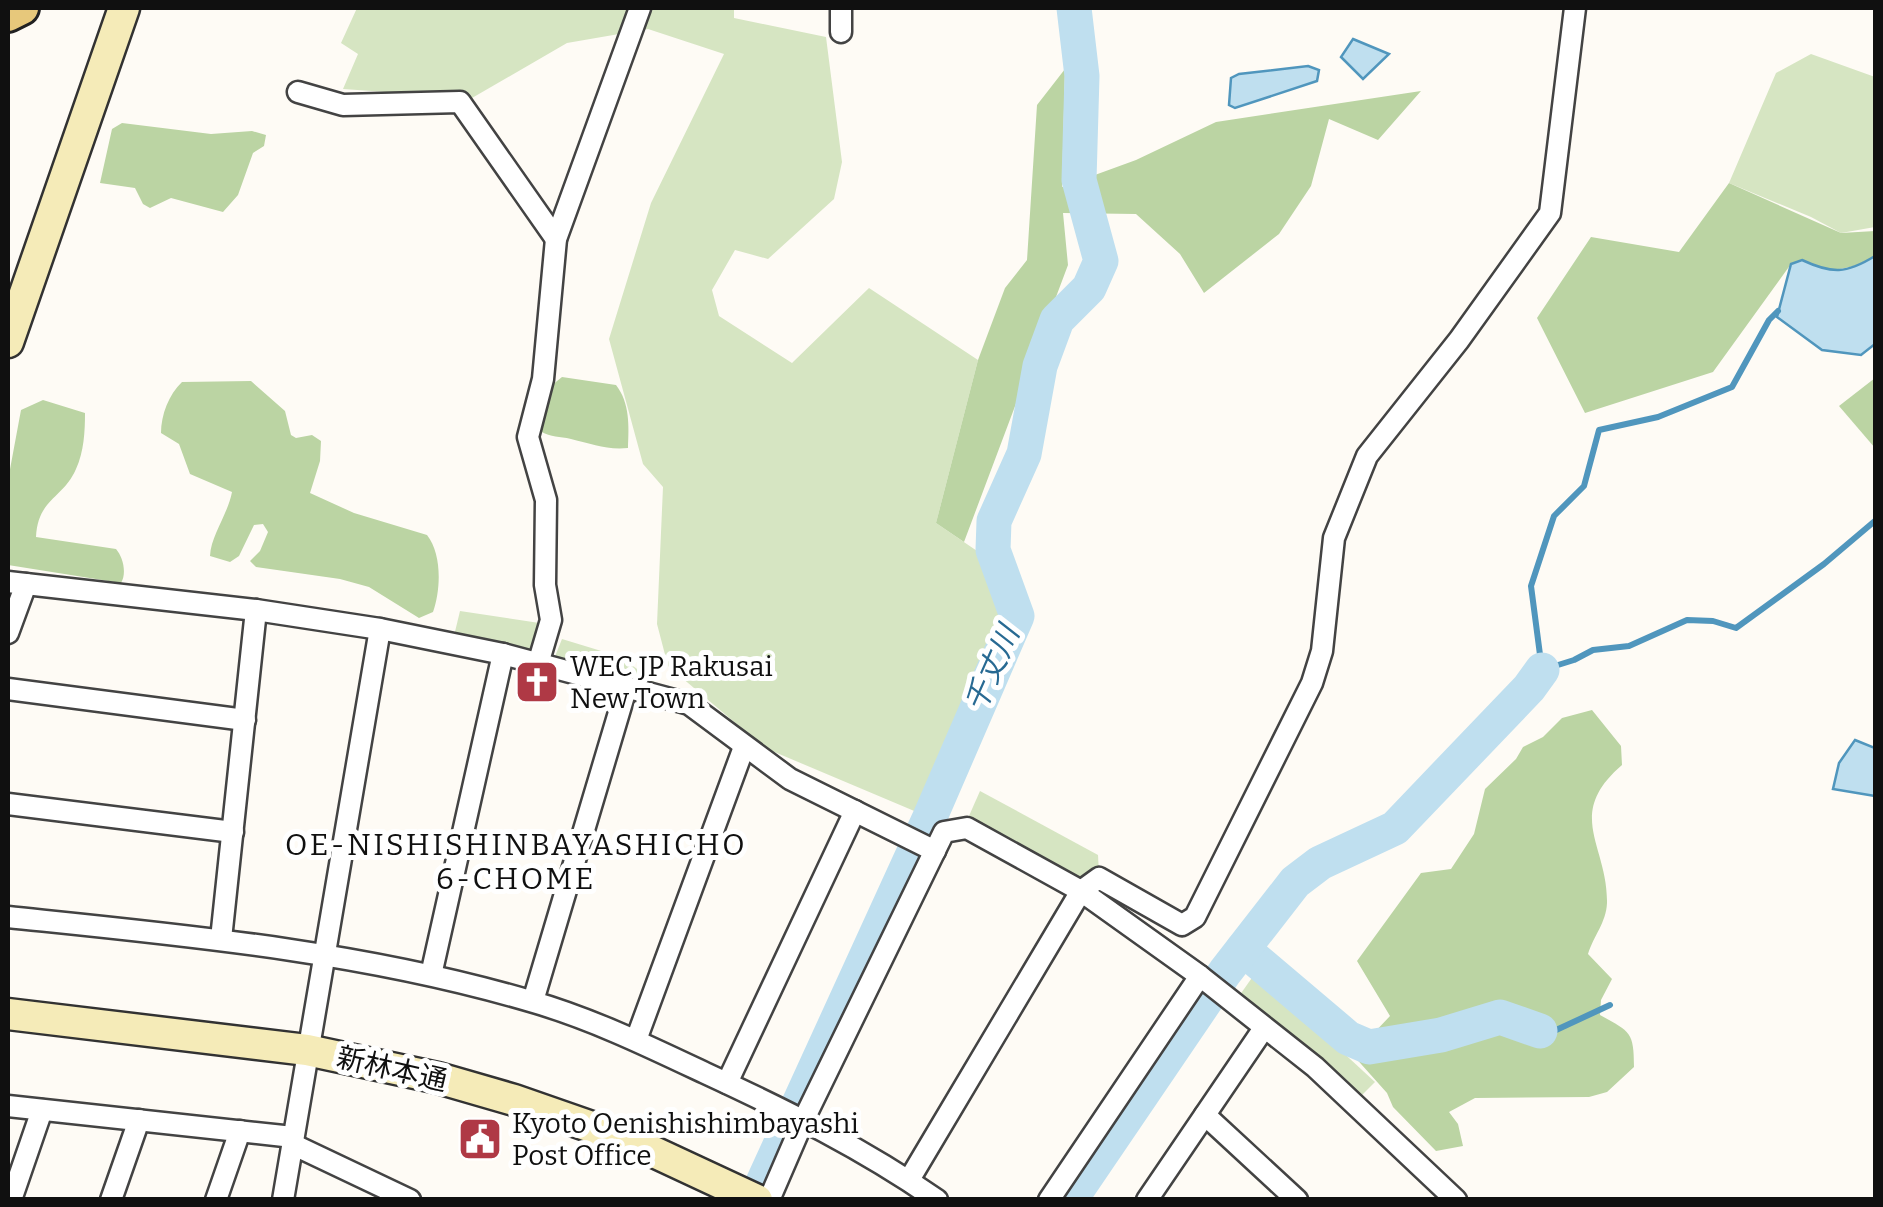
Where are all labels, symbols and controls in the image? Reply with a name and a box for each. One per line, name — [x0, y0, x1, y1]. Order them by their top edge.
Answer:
water label: 千丈川 — [957, 618, 1028, 717]
place label: WEC JP Rakusai New Town — [570, 650, 773, 715]
church icon: WEC JP Rakusai New Town — [514, 659, 560, 705]
district label: OE-NISHISHINBAYASHICHO 6-CHOME — [285, 827, 747, 897]
street label: 新林本通 — [334, 1040, 450, 1098]
place label: Kyoto Oenishishimbayashi Post Office — [512, 1107, 859, 1172]
public building icon: Kyoto Oenishishimbayashi Post Office — [457, 1116, 503, 1162]

